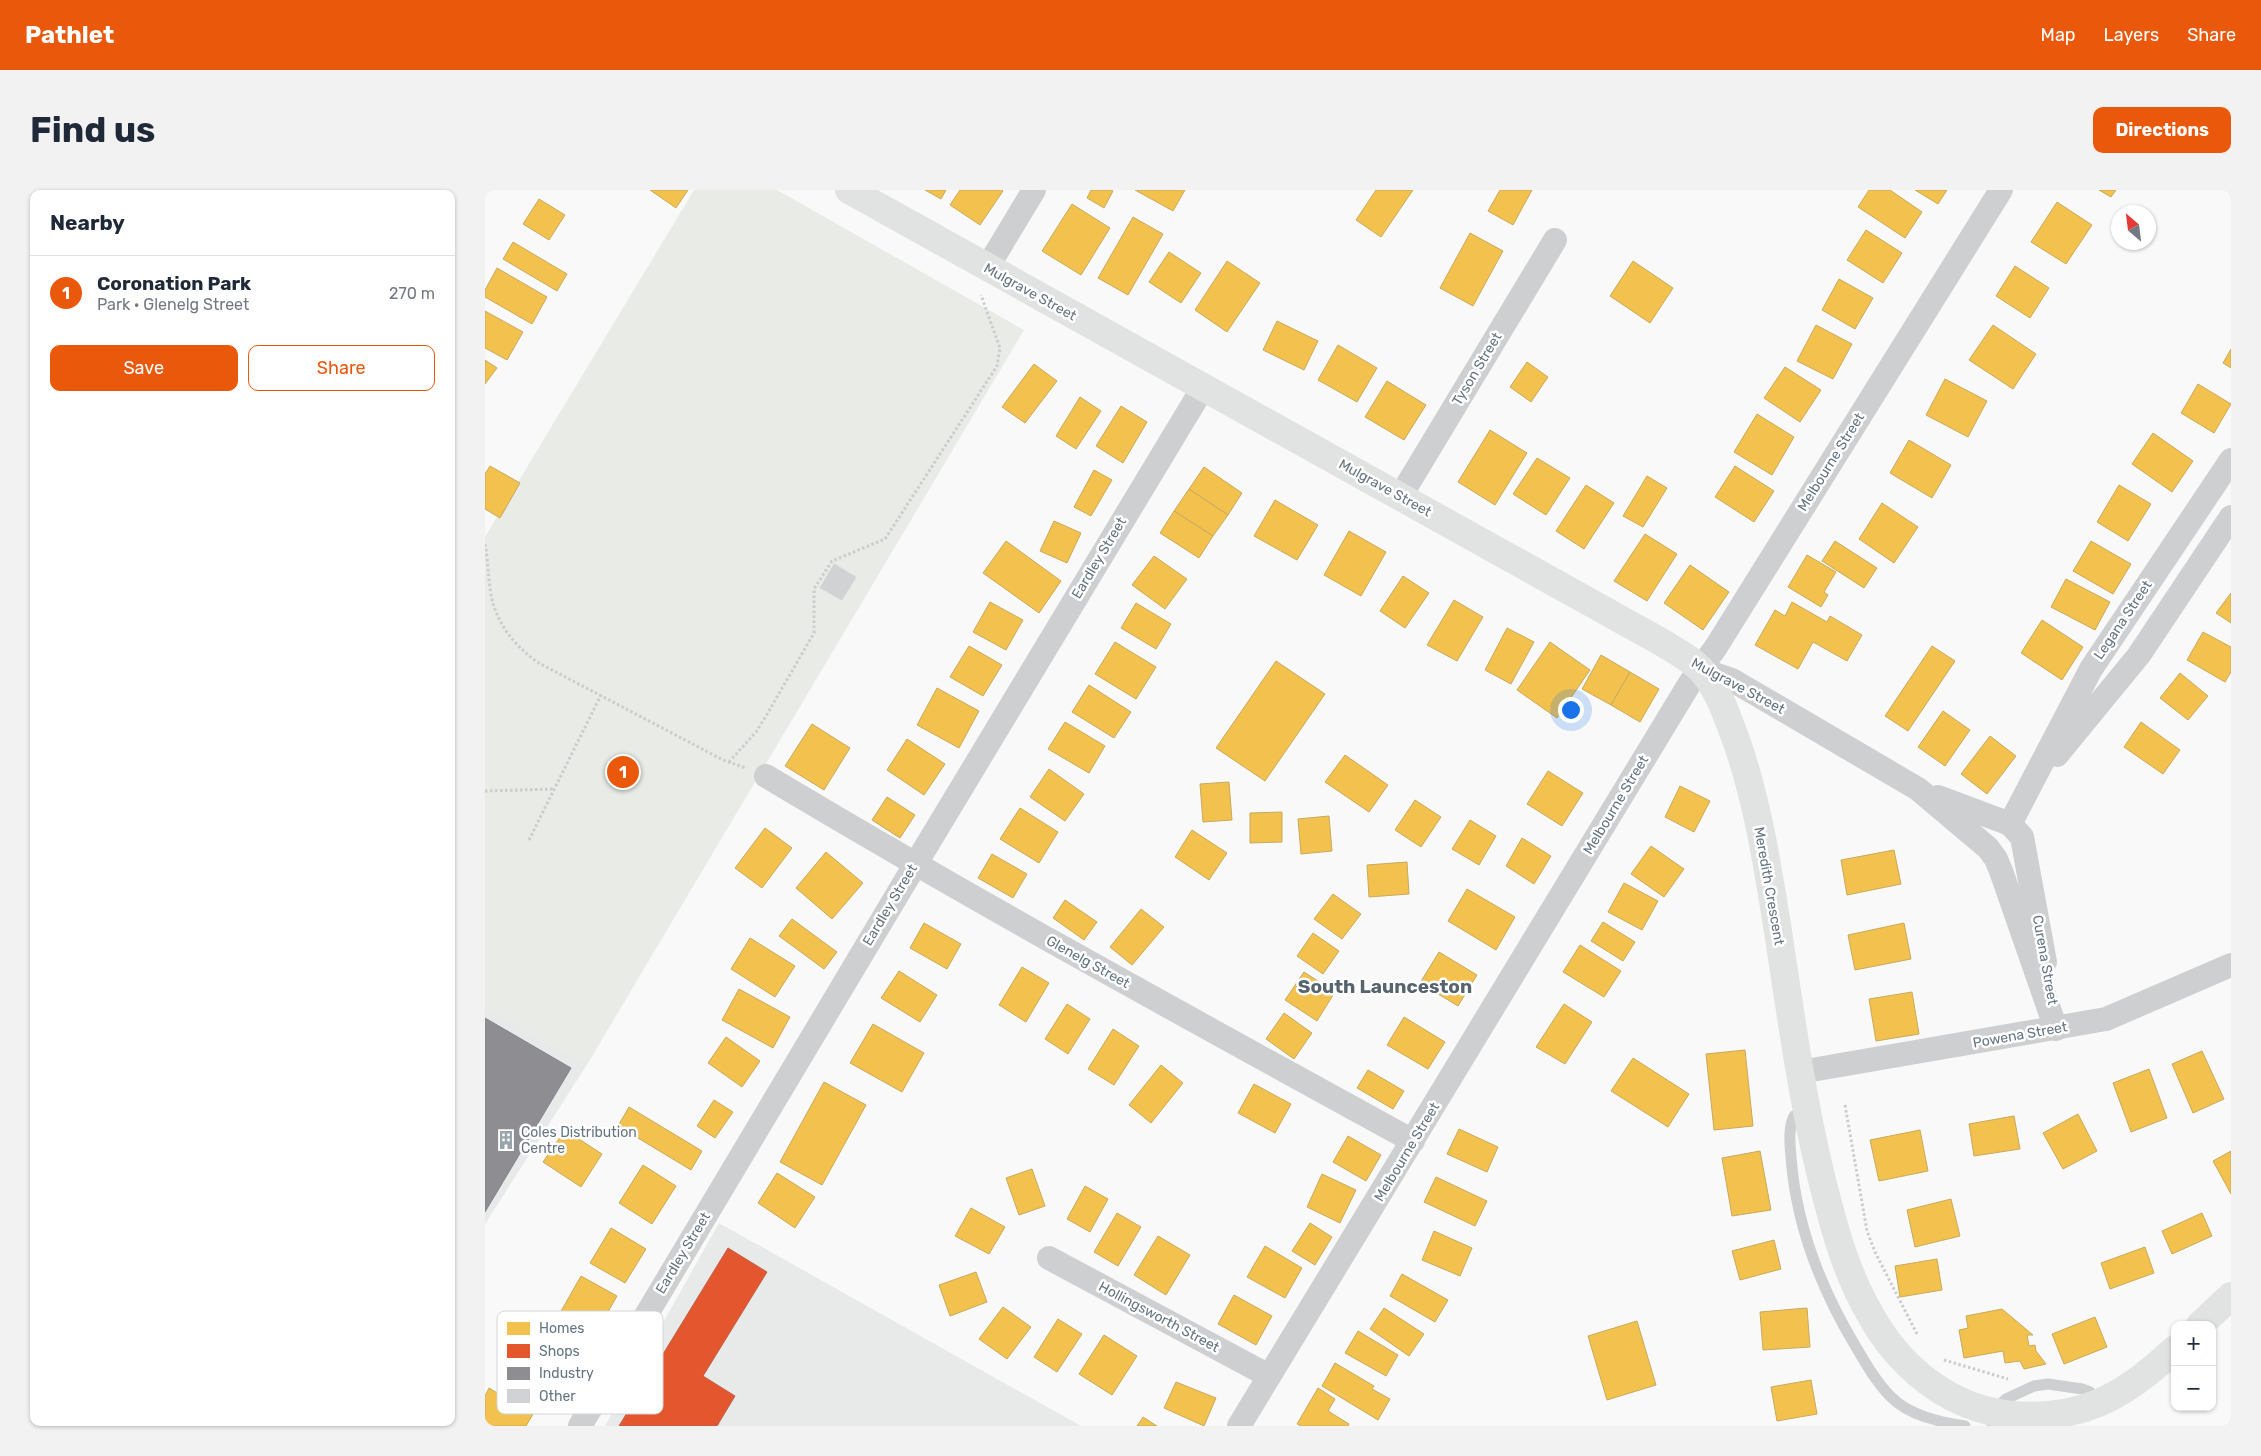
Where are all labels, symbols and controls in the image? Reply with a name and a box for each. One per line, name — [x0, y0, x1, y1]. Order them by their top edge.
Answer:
text: Pathlet — [25, 21, 114, 49]
text: Map — [2041, 24, 2076, 46]
text: Layers — [2104, 24, 2159, 46]
text: Share — [2187, 24, 2236, 46]
button: Directions — [2093, 107, 2231, 153]
text: Find us — [30, 109, 155, 151]
north arrow — [2111, 205, 2156, 250]
text: Nearby — [50, 210, 125, 235]
street label: Mulgrave Street — [981, 260, 1080, 325]
text: Coronation Park — [97, 272, 251, 295]
text: 1 — [62, 284, 70, 303]
text: 270 m — [389, 284, 435, 303]
text: Park · Glenelg Street — [97, 295, 249, 314]
street label: Tyson Street — [1449, 329, 1506, 409]
button: Save — [50, 345, 238, 391]
button: Share — [248, 345, 435, 391]
street label: Melbourne Street — [1794, 409, 1868, 514]
street label: Mulgrave Street — [1336, 456, 1435, 521]
street label: Eardley Street — [1068, 514, 1130, 602]
street label: Legana Street — [2090, 577, 2156, 663]
street label: Mulgrave Street — [1688, 654, 1788, 718]
your location — [1558, 697, 1584, 723]
street label: Melbourne Street — [1580, 752, 1653, 858]
pin: 1 — [607, 753, 639, 791]
street label: Meredith Crescent — [1750, 825, 1788, 947]
street label: Eardley Street — [859, 861, 921, 949]
street label: Curena Street — [2029, 914, 2061, 1007]
street label: Glenelg Street — [1043, 932, 1133, 992]
district label: South Launceston — [1298, 975, 1472, 998]
street label: Powena Street — [1971, 1018, 2069, 1052]
street label: Melbourne Street — [1371, 1099, 1444, 1205]
place label: Coles Distribution Centre — [521, 1124, 637, 1157]
building icon: Coles Distribution Centre — [495, 1129, 517, 1151]
street label: Eardley Street — [652, 1209, 714, 1297]
street label: Hollingsworth Street — [1096, 1278, 1223, 1356]
legend — [497, 1311, 663, 1414]
text: Homes — [539, 1320, 584, 1337]
map controls — [2171, 1321, 2216, 1411]
button: + — [2171, 1321, 2216, 1366]
text: Shops — [539, 1343, 580, 1360]
text: Industry — [539, 1365, 594, 1382]
button: − — [2171, 1366, 2216, 1411]
text: Other — [539, 1388, 576, 1405]

